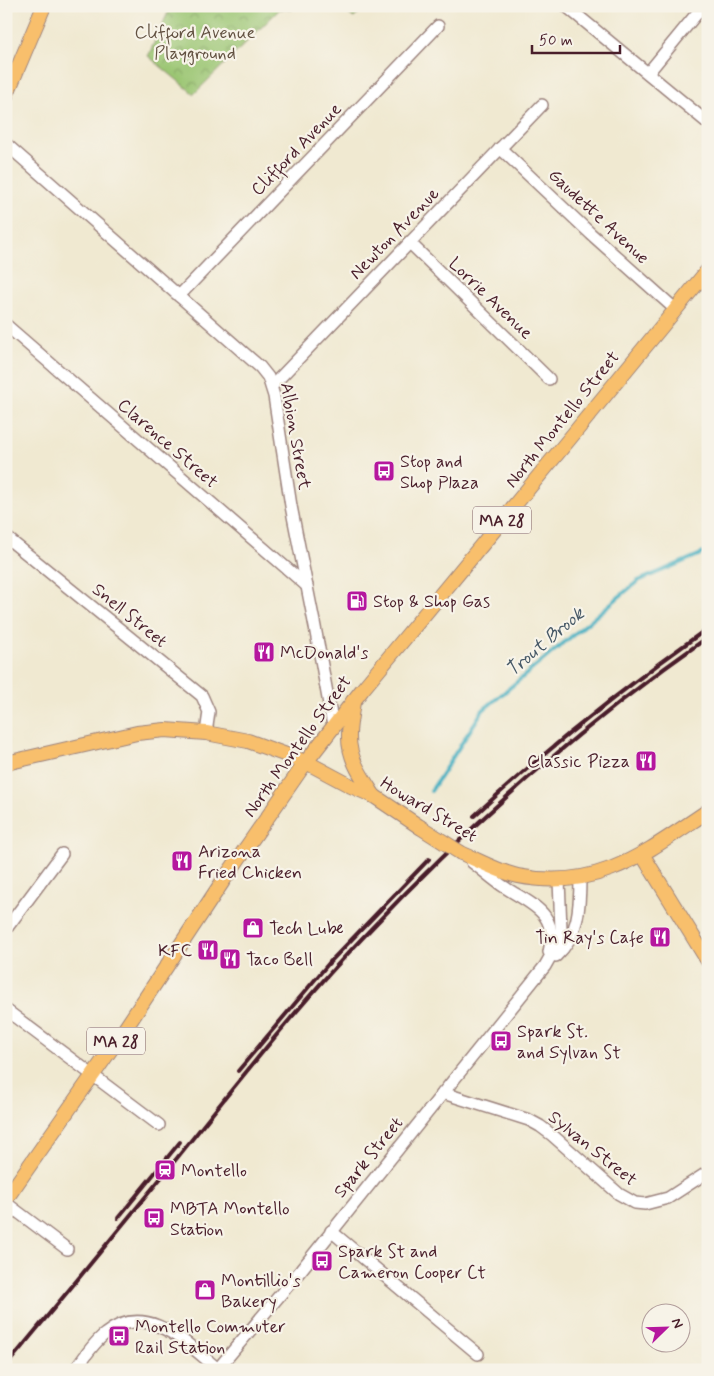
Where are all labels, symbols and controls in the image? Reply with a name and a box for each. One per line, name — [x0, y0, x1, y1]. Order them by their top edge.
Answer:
park label: Clifford Avenue Playground — [135, 21, 256, 66]
scale bar — [532, 22, 619, 54]
text: 50 m — [539, 31, 573, 51]
street label: Clifford Avenue — [246, 98, 349, 203]
street label: Gaudette Avenue — [543, 164, 654, 270]
street label: Newton Avenue — [345, 182, 445, 285]
street label: Lorrie Avenue — [443, 252, 538, 345]
street label: North Montello Street — [500, 346, 626, 493]
street label: Albion Street — [274, 381, 316, 492]
street label: Clarence Street — [112, 393, 223, 494]
place label: Stop and Shop Plaza — [400, 450, 479, 495]
bus stop icon: Stop and Shop Plaza — [372, 459, 396, 483]
road number: MA 28 — [473, 506, 531, 534]
street label: Snell Street — [87, 578, 172, 654]
fuel station icon: Stop & Shop Gas — [345, 589, 369, 613]
place label: Stop & Shop Gas — [373, 590, 490, 614]
water label: Trout Brook — [500, 601, 591, 682]
restaurant icon: McDonald's — [252, 640, 276, 664]
place label: McDonald's — [280, 641, 368, 665]
street label: North Montello Street — [238, 671, 357, 822]
restaurant icon: Classic Pizza — [634, 749, 658, 773]
place label: Classic Pizza — [527, 750, 630, 774]
street label: Howard Street — [375, 771, 482, 848]
place label: Arizona Fried Chicken — [198, 840, 302, 885]
restaurant icon: Arizona Fried Chicken — [170, 849, 194, 873]
shop icon: Tech Lube — [241, 916, 265, 940]
place label: Tech Lube — [269, 917, 344, 941]
restaurant icon: Tin Ray's Cafe — [648, 925, 672, 949]
place label: Tin Ray's Cafe — [535, 926, 644, 950]
restaurant icon: KFC — [196, 938, 220, 962]
place label: KFC — [158, 939, 192, 963]
restaurant icon: Taco Bell — [218, 947, 242, 971]
place label: Taco Bell — [246, 948, 313, 972]
place label: Spark St. and Sylvan St — [517, 1020, 621, 1065]
road number: MA 28 — [87, 1028, 145, 1054]
bus stop icon: Spark St. and Sylvan St — [489, 1029, 513, 1053]
street label: Sylvan Street — [543, 1106, 642, 1192]
street label: Spark Street — [329, 1112, 409, 1203]
station icon: Montello — [153, 1158, 177, 1182]
place label: Montello — [181, 1159, 247, 1183]
place label: MBTA Montello Station — [170, 1197, 290, 1242]
bus stop icon: MBTA Montello Station — [142, 1206, 166, 1230]
place label: Spark St and Cameron Cooper Ct — [338, 1240, 486, 1285]
bus stop icon: Spark St and Cameron Cooper Ct — [310, 1249, 334, 1273]
place label: Montillio's Bakery — [221, 1269, 301, 1314]
shop icon: Montillio's Bakery — [193, 1278, 217, 1302]
north arrow — [642, 1304, 692, 1354]
place label: Montello Commuter Rail Station — [135, 1315, 286, 1360]
text: N — [667, 1316, 687, 1331]
bus stop icon: Montello Commuter Rail Station — [107, 1324, 131, 1348]

